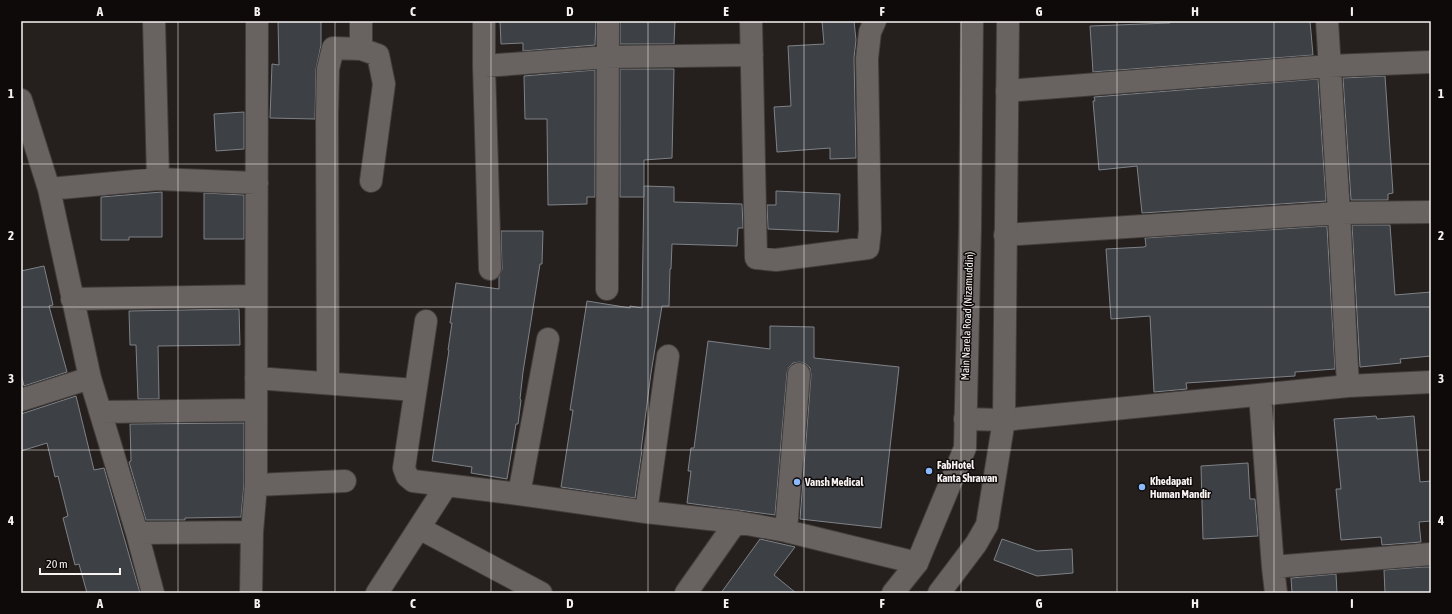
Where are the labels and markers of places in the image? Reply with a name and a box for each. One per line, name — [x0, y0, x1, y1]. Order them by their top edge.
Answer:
place label: FabHotel Kanta Shrawan — [937, 459, 997, 484]
marker: FabHotel Kanta Shrawan — [924, 466, 934, 476]
place label: Khedapati Human Mandir — [1150, 475, 1211, 500]
place label: Vansh Medical — [804, 476, 864, 488]
marker: Vansh Medical — [792, 477, 802, 487]
marker: Khedapati Human Mandir — [1137, 482, 1147, 492]

